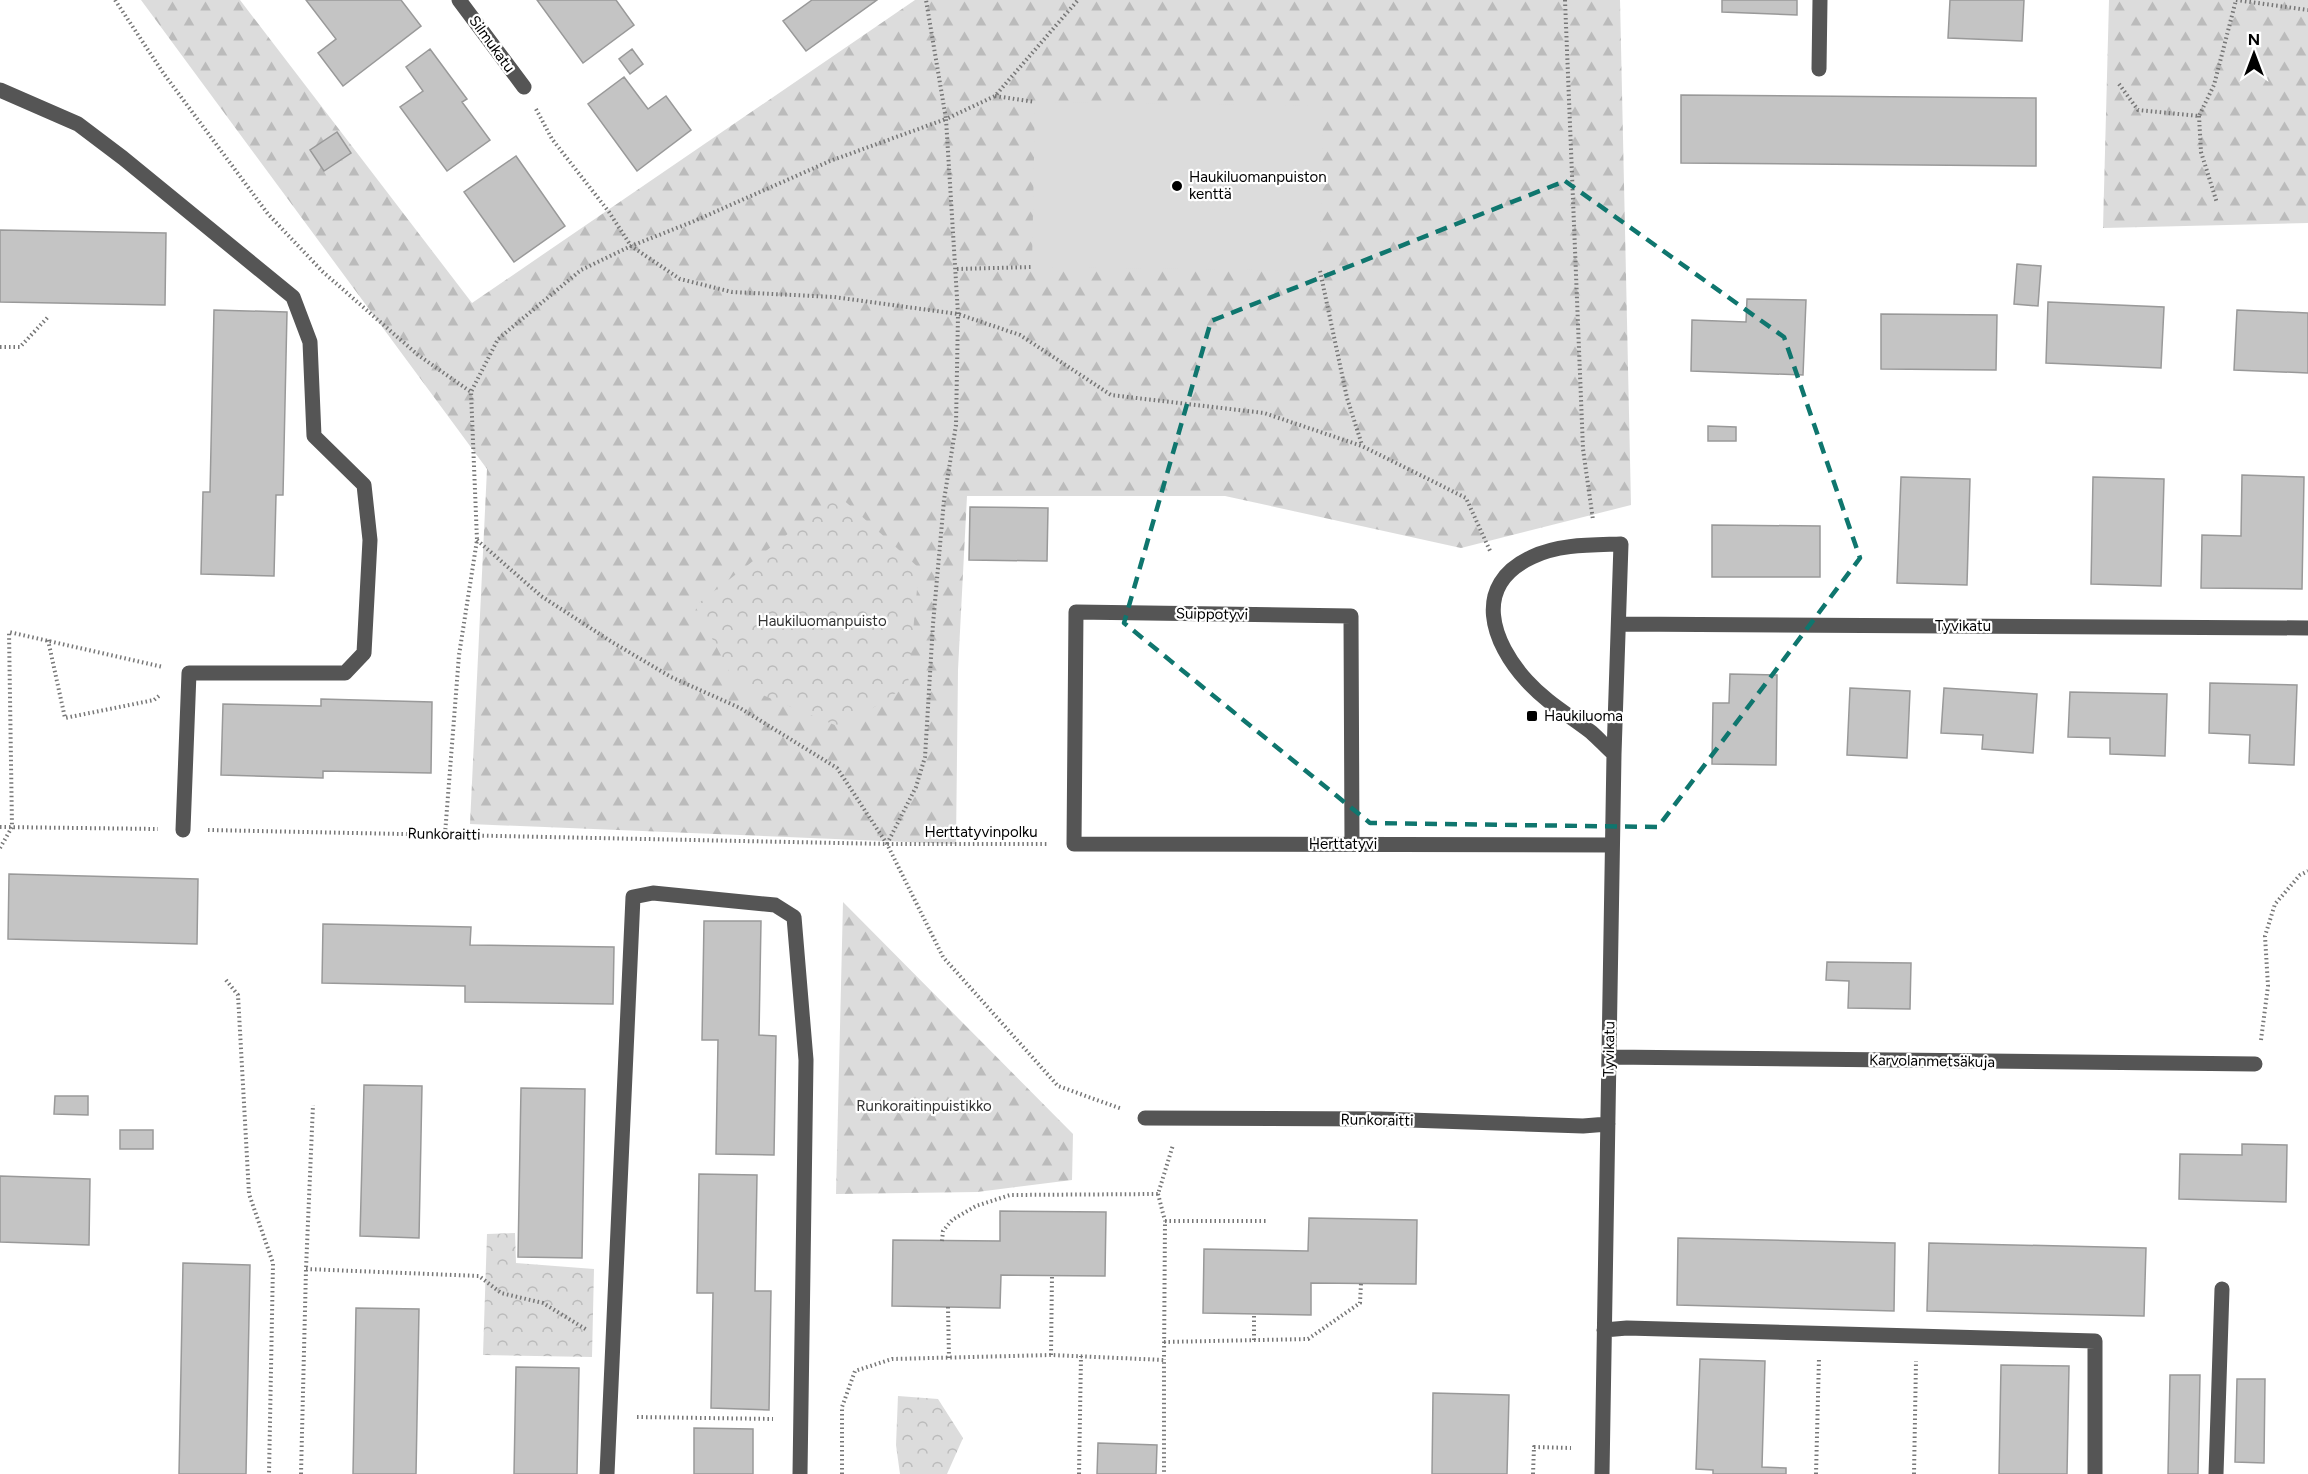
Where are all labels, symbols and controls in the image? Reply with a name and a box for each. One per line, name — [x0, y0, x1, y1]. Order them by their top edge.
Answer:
street label: Silmukatu — [465, 12, 519, 76]
north arrow — [2224, 24, 2284, 84]
text: N — [2248, 30, 2260, 49]
place label: Haukiluomanpuiston kenttä — [1189, 168, 1327, 203]
marker: Haukiluomanpuiston kenttä — [1170, 179, 1184, 193]
street label: Suippotyvi — [1176, 604, 1248, 624]
park label: Haukiluomanpuisto — [757, 612, 887, 630]
street label: Tyvikatu — [1935, 617, 1991, 635]
place label: Haukiluoma — [1544, 707, 1623, 725]
marker: Haukiluoma — [1525, 709, 1539, 723]
street label: Herttatyvinpolku — [924, 823, 1038, 841]
street label: Runkoraitti — [407, 824, 481, 844]
street label: Herttatyvi — [1309, 835, 1377, 853]
street label: Tyvikatu — [1600, 1021, 1618, 1077]
street label: Karvolanmetsäkuja — [1869, 1051, 1995, 1071]
park label: Runkoraitinpuistikko — [856, 1097, 992, 1115]
street label: Runkoraitti — [1340, 1110, 1414, 1130]

